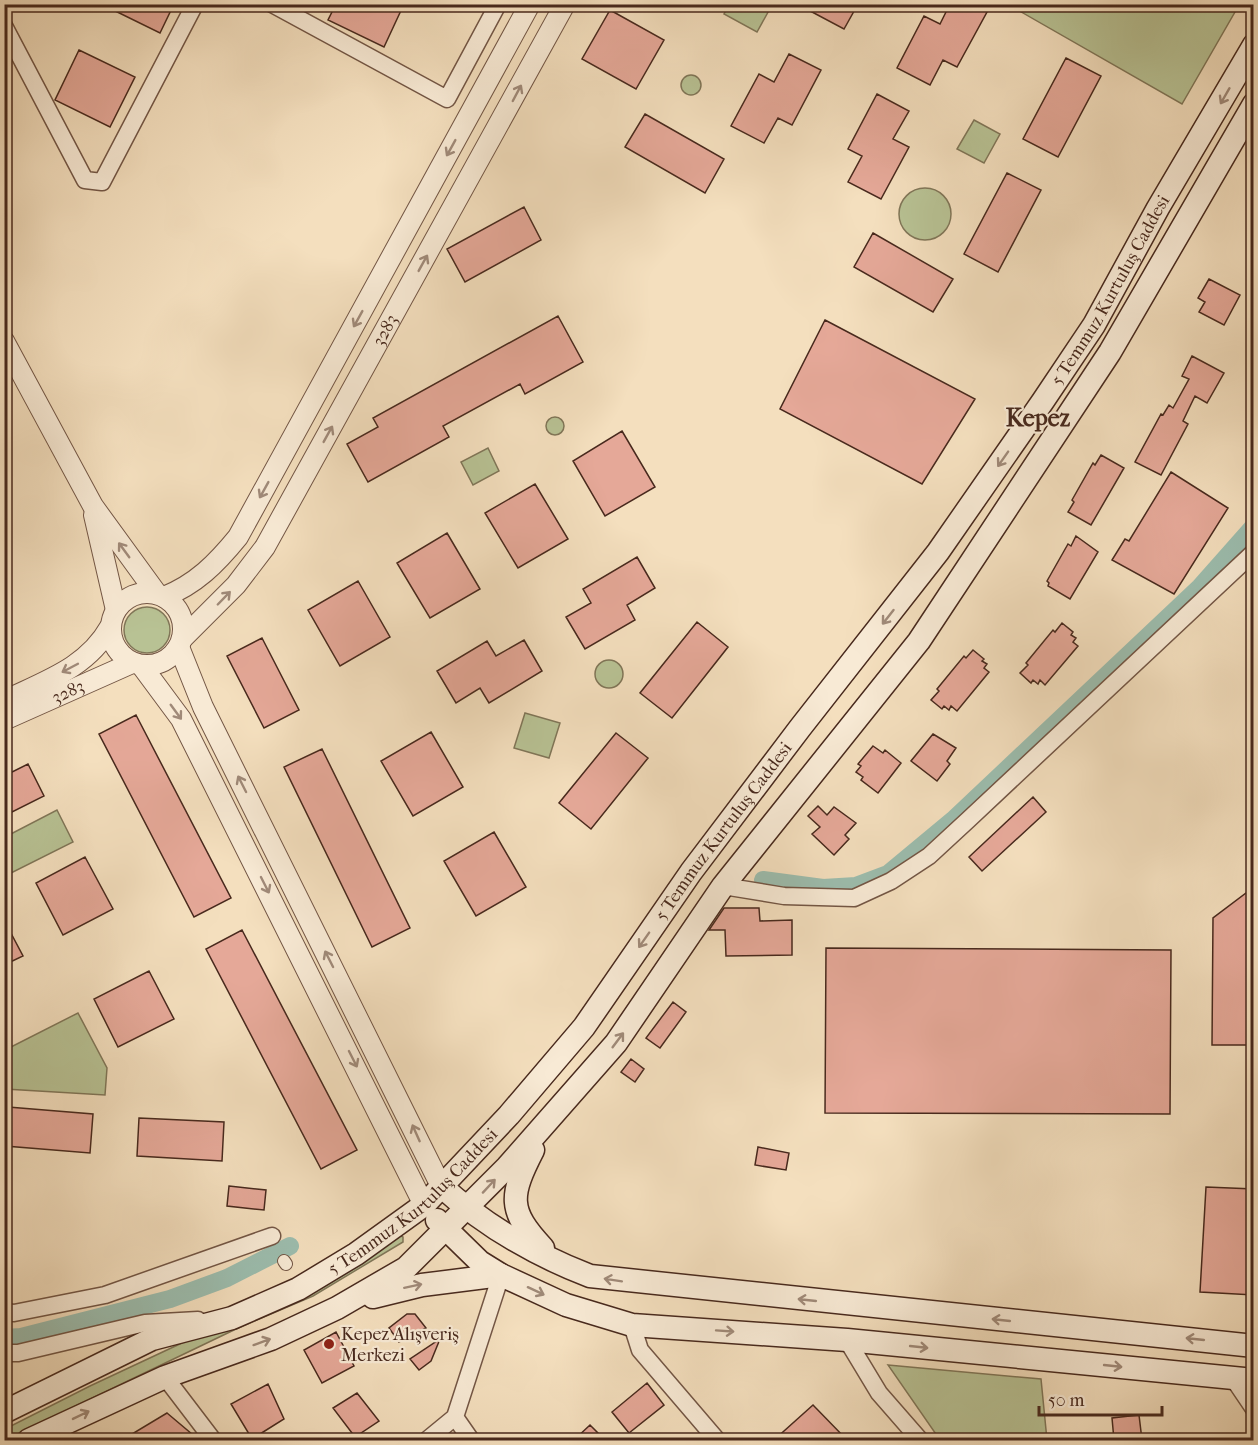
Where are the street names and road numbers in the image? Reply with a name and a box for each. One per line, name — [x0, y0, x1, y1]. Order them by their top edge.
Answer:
street label: 5 Temmuz Kurtuluş Caddesi — [1046, 191, 1174, 389]
street label: 3283 — [368, 311, 402, 350]
street label: 3283 — [49, 675, 87, 708]
street label: 5 Temmuz Kurtuluş Caddesi — [650, 737, 797, 925]
street label: 5 Temmuz Kurtuluş Caddesi — [324, 1123, 502, 1279]

